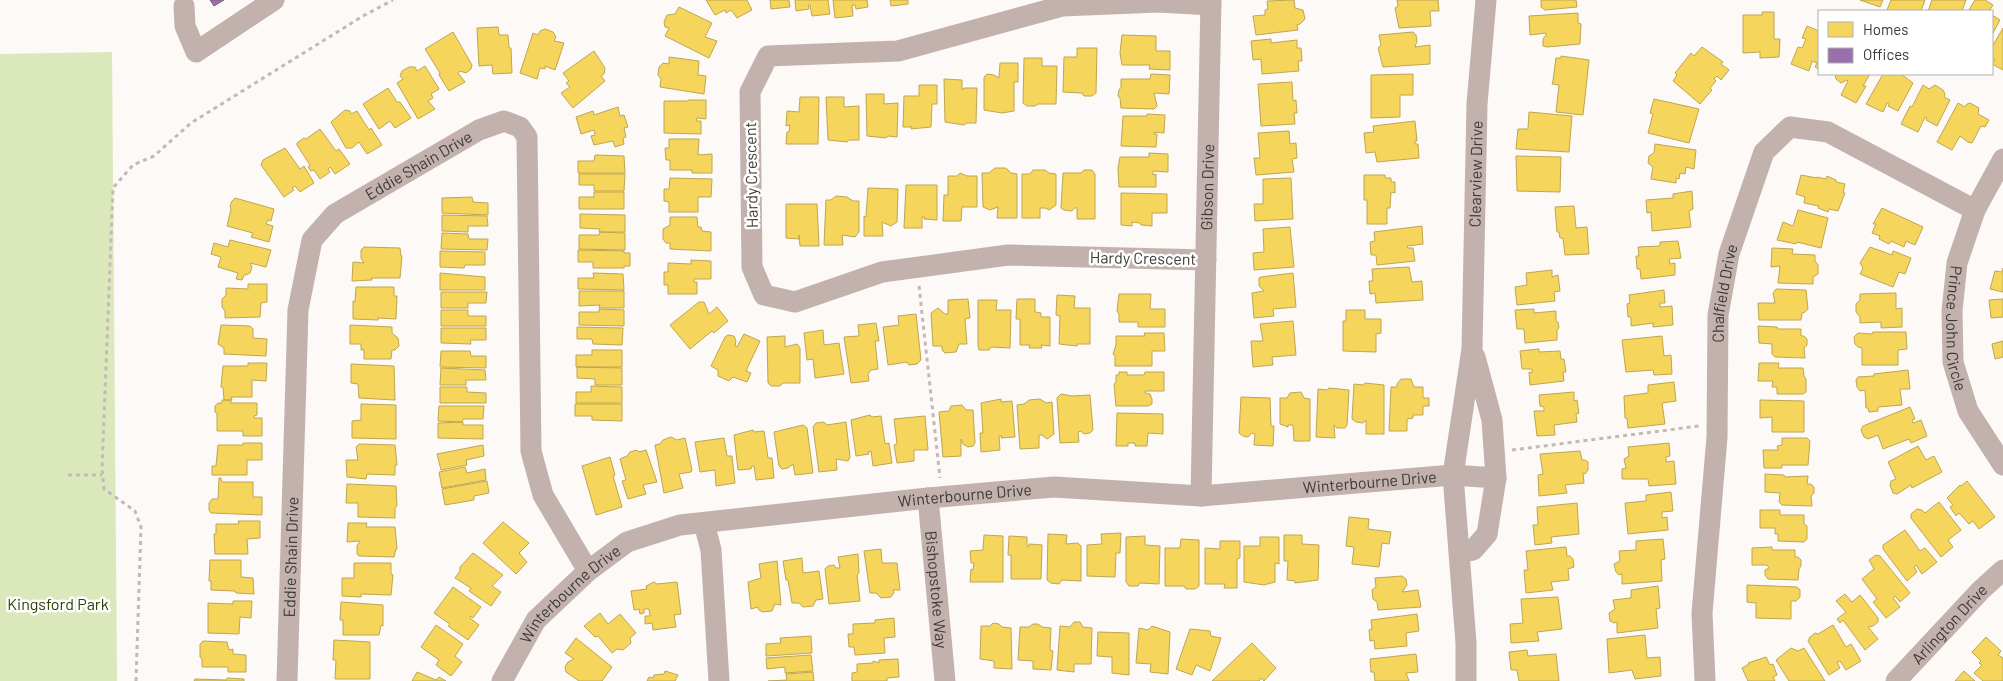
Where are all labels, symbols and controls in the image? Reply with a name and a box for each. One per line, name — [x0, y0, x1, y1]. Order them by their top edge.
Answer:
legend — [1818, 10, 1993, 75]
text: Homes — [1863, 20, 1908, 38]
text: Offices — [1863, 45, 1909, 63]
street label: Clearview Drive — [1464, 120, 1486, 228]
street label: Hardy Crescent — [740, 122, 761, 228]
street label: Eddie Shain Drive — [361, 126, 475, 203]
street label: Gibson Drive — [1196, 144, 1217, 231]
street label: Chalfield Drive — [1708, 241, 1741, 343]
street label: Hardy Crescent — [1090, 247, 1196, 268]
street label: Prince John Circle — [1943, 265, 1971, 393]
street label: Winterbourne Drive — [1302, 466, 1437, 496]
street label: Winterbourne Drive — [897, 479, 1033, 510]
street label: Eddie Shain Drive — [279, 496, 301, 618]
street label: Bishopstoke Way — [922, 530, 952, 650]
street label: Winterbourne Drive — [515, 540, 624, 646]
street label: Arlington Drive — [1907, 579, 1990, 668]
park label: Kingsford Park — [7, 594, 109, 613]

